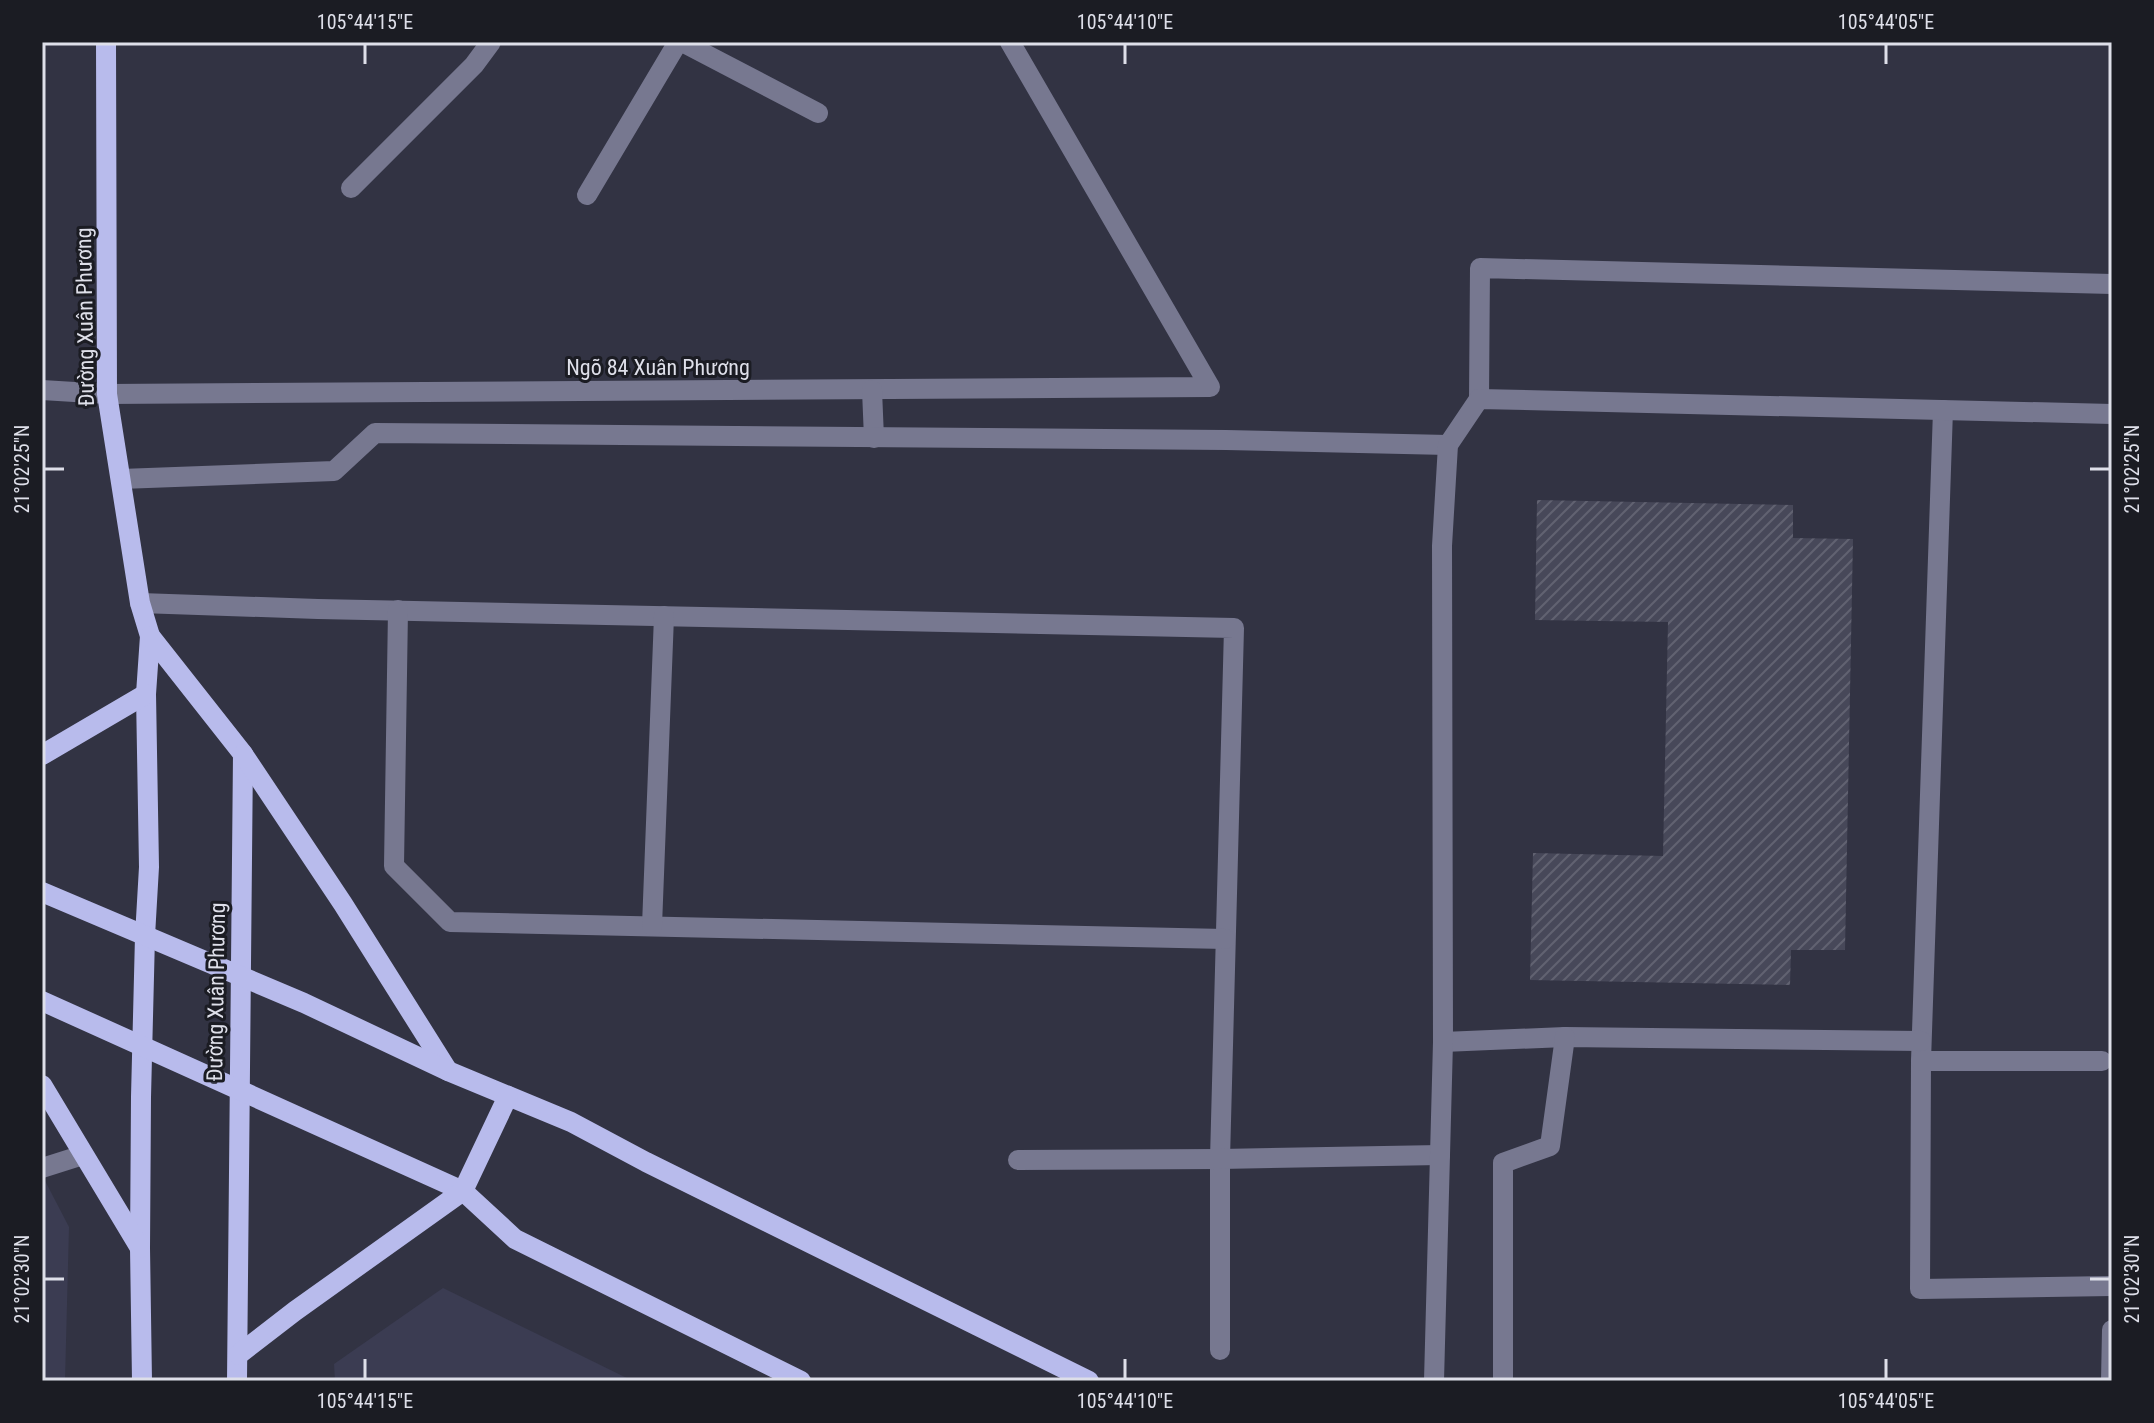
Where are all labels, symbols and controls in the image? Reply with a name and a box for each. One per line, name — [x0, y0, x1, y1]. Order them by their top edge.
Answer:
text: 105°44'15"E — [317, 10, 413, 34]
text: 105°44'10"E — [1077, 10, 1173, 34]
text: 105°44'05"E — [1838, 10, 1934, 34]
street label: Đường Xuân Phương — [71, 227, 99, 407]
street label: Ngõ 84 Xuân Phương — [566, 355, 750, 380]
text: 21°02'25"N — [10, 424, 34, 514]
text: 21°02'25"N — [2120, 424, 2144, 514]
street label: Đường Xuân Phương — [202, 902, 230, 1082]
text: 21°02'30"N — [10, 1234, 34, 1324]
text: 21°02'30"N — [2120, 1234, 2144, 1324]
text: 105°44'15"E — [317, 1389, 413, 1413]
text: 105°44'10"E — [1077, 1389, 1173, 1413]
text: 105°44'05"E — [1838, 1389, 1934, 1413]

